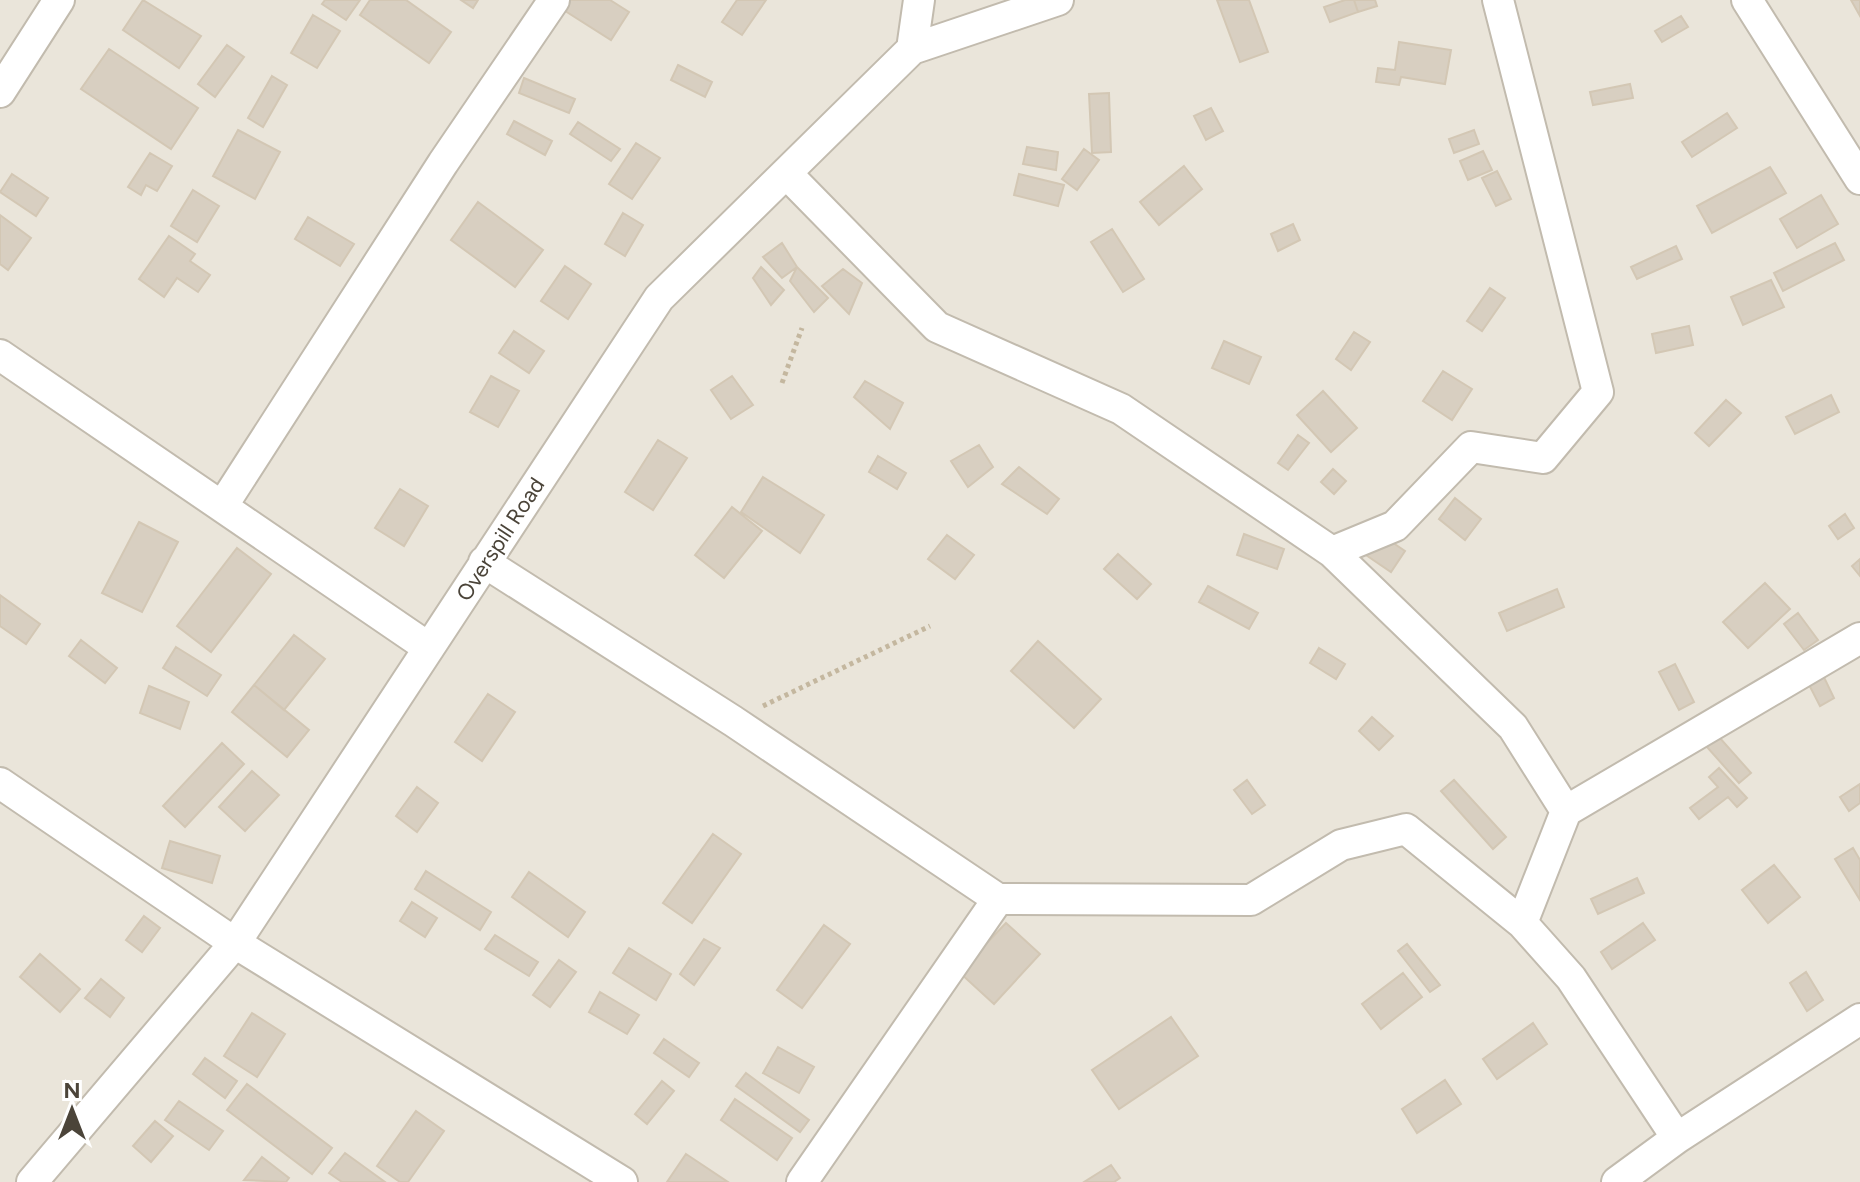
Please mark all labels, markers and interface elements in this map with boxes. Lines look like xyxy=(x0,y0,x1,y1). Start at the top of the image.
street label: Overspill Road xyxy=(450,472,550,606)
north arrow xyxy=(32,1070,112,1150)
text: N xyxy=(63,1077,81,1104)

